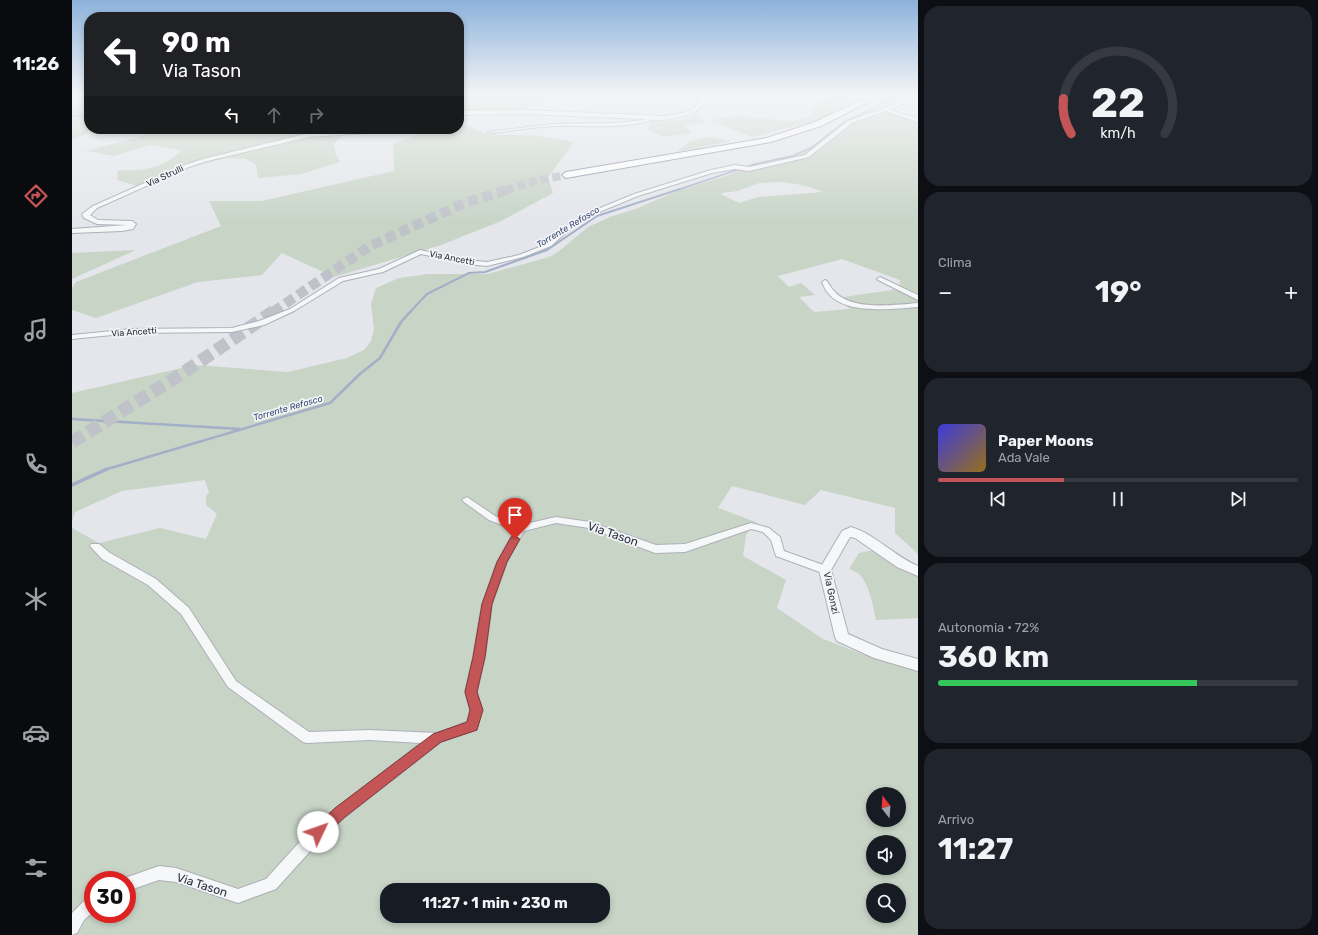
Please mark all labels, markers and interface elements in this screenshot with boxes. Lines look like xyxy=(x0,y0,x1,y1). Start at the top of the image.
text: 90 m xyxy=(162,26,231,59)
icon: left xyxy=(96,28,148,80)
text: 11:26 xyxy=(13,53,59,75)
text: Via Tason xyxy=(162,60,241,82)
text: 22 xyxy=(1091,78,1145,127)
icon: left xyxy=(221,104,243,126)
icon: ahead xyxy=(263,104,285,126)
icon: right xyxy=(305,104,327,126)
text: km/h xyxy=(1100,124,1136,141)
street label: Via Strulli xyxy=(145,163,185,189)
icon: directions xyxy=(22,182,50,210)
water label: Torrente Refosco xyxy=(535,204,601,250)
street label: Via Ancetti xyxy=(429,249,475,267)
text: Clima xyxy=(938,255,972,270)
text: 19° xyxy=(1095,274,1142,310)
text: − xyxy=(938,279,952,306)
text: + xyxy=(1284,279,1298,306)
icon: music xyxy=(22,316,50,344)
street label: Via Ancetti xyxy=(111,325,157,339)
water label: Torrente Refosco xyxy=(252,393,324,423)
text: Paper Moons xyxy=(998,432,1094,450)
icon: phone xyxy=(22,450,50,478)
text: Ada Vale xyxy=(998,450,1050,465)
icon: previous xyxy=(987,488,1009,510)
icon: pause xyxy=(1107,488,1129,510)
icon: next xyxy=(1227,488,1249,510)
pin xyxy=(498,498,532,539)
icon: arrive xyxy=(504,504,526,526)
street label: Via Tason xyxy=(586,519,640,549)
street label: Via Gonzi xyxy=(821,571,841,615)
icon: climate xyxy=(22,585,50,613)
text: Autonomia · 72% xyxy=(938,620,1039,635)
text: 360 km xyxy=(938,639,1049,675)
icon: car xyxy=(22,719,50,747)
north arrow xyxy=(866,787,906,827)
map controls xyxy=(866,787,906,923)
position arrow xyxy=(297,811,339,853)
text: Arrivo xyxy=(938,812,974,827)
text: 11:27 xyxy=(938,831,1013,867)
button: sound xyxy=(866,835,906,875)
icon: filters xyxy=(22,854,50,882)
street label: Via Tason xyxy=(175,870,229,900)
speed limit sign: 30 xyxy=(84,871,136,923)
button: search xyxy=(866,883,906,923)
text: 11:27 · 1 min · 230 m xyxy=(422,894,568,912)

